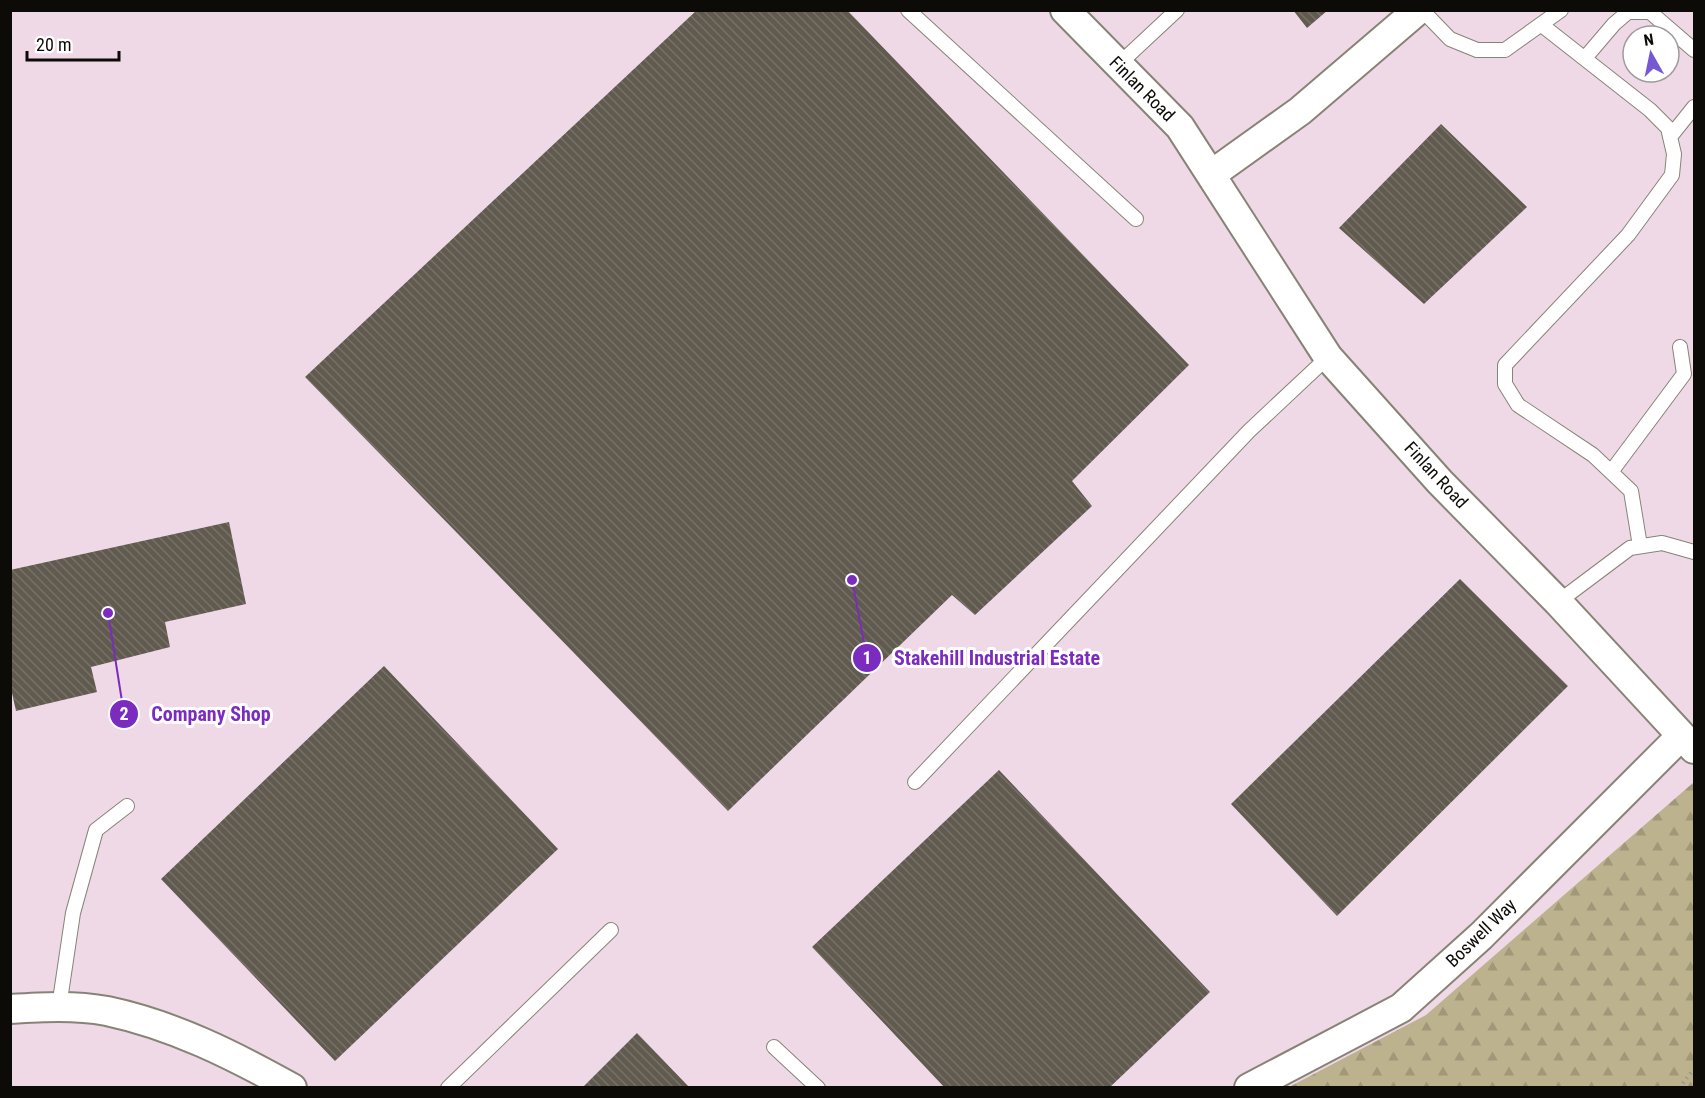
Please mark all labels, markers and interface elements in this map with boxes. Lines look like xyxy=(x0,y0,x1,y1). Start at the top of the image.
scale bar xyxy=(27,24,118,62)
north arrow xyxy=(1621,24,1681,84)
text: N xyxy=(1642,30,1655,50)
text: 20 m xyxy=(36,34,71,55)
street label: Finlan Road xyxy=(1105,52,1179,126)
street label: Finlan Road xyxy=(1400,437,1472,512)
callout: Stakehill Industrial Estate xyxy=(852,639,1112,677)
text: Stakehill Industrial Estate xyxy=(894,646,1100,670)
text: 1 xyxy=(862,647,872,668)
callout: Company Shop xyxy=(109,695,283,733)
text: Company Shop xyxy=(151,702,271,726)
text: 2 xyxy=(119,703,129,724)
street label: Boswell Way xyxy=(1441,894,1520,971)

